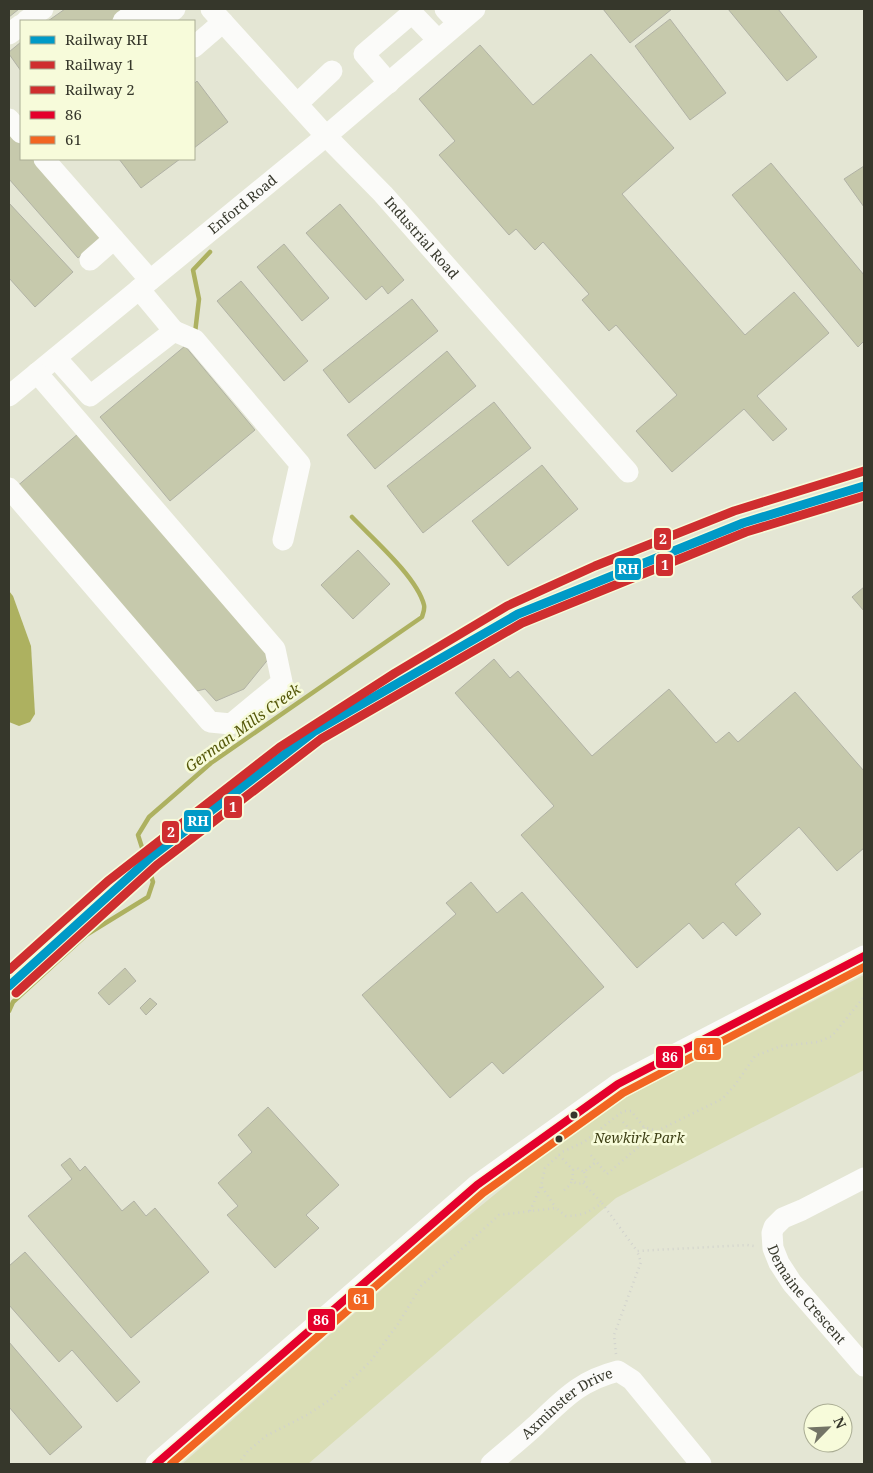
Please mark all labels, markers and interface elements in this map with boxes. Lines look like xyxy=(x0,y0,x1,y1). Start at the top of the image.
legend xyxy=(20,20,195,160)
text: Railway RH xyxy=(65,29,148,49)
text: Railway 1 xyxy=(65,54,135,74)
text: Railway 2 xyxy=(65,79,135,99)
text: 86 xyxy=(65,104,82,124)
text: 61 xyxy=(65,129,82,149)
street label: Enford Road xyxy=(204,170,281,238)
street label: Industrial Road xyxy=(381,192,464,283)
line badge: 2 xyxy=(653,527,672,551)
text: 2 xyxy=(659,529,667,548)
line badge: 1 xyxy=(655,553,674,577)
text: 1 xyxy=(661,555,669,574)
line badge: RH xyxy=(614,557,642,581)
text: RH xyxy=(617,559,639,578)
water label: German Mills Creek xyxy=(181,678,305,776)
line badge: 1 xyxy=(223,795,243,819)
text: 1 xyxy=(229,797,237,816)
line badge: RH xyxy=(183,809,212,833)
text: RH xyxy=(187,811,209,830)
line badge: 2 xyxy=(161,820,180,844)
text: 2 xyxy=(167,822,175,841)
line badge: 61 xyxy=(693,1037,722,1061)
text: 61 xyxy=(699,1039,715,1058)
line badge: 86 xyxy=(655,1045,684,1069)
text: 86 xyxy=(662,1047,678,1066)
unlabelled marker xyxy=(569,1110,579,1120)
park label: Newkirk Park xyxy=(593,1128,685,1147)
unlabelled marker xyxy=(554,1134,564,1144)
street label: Demaine Crescent xyxy=(764,1242,851,1348)
line badge: 61 xyxy=(347,1287,375,1311)
text: 61 xyxy=(353,1289,369,1308)
line badge: 86 xyxy=(307,1308,336,1332)
text: 86 xyxy=(313,1310,329,1329)
street label: Axminster Drive xyxy=(517,1363,615,1443)
north arrow xyxy=(803,1403,853,1453)
text: N xyxy=(829,1414,851,1431)

